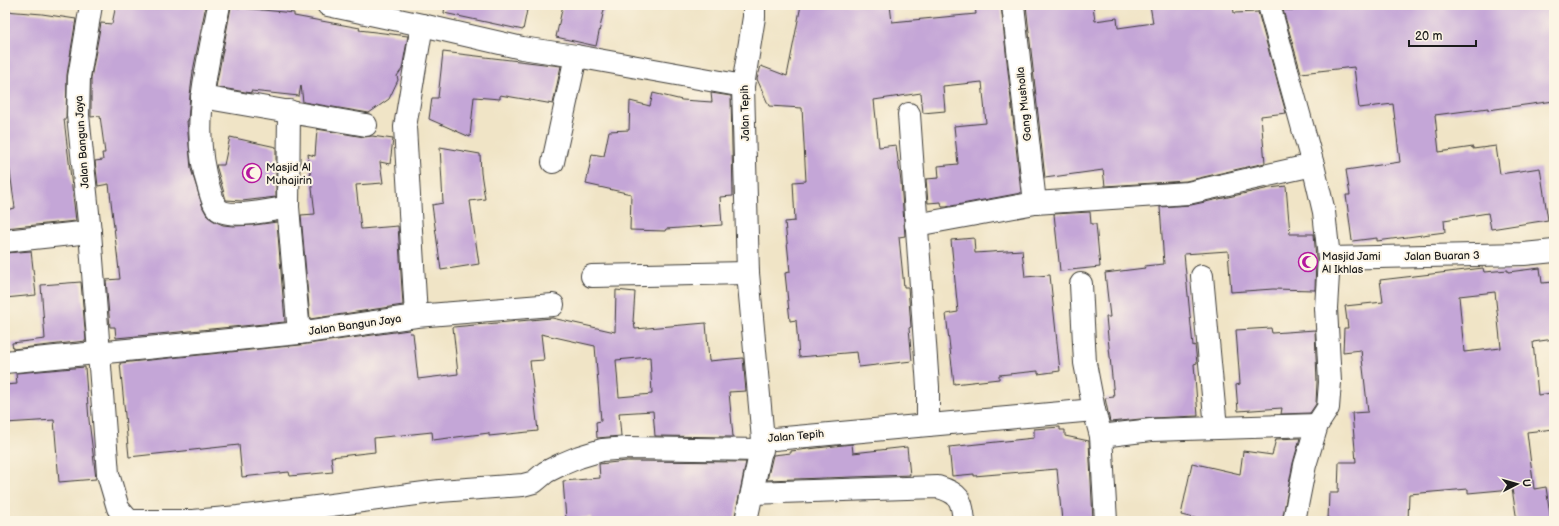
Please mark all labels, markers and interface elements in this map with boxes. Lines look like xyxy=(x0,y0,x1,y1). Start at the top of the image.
scale bar xyxy=(1409,22,1476,48)
text: 20 m xyxy=(1415,29,1442,44)
street label: Gang Musholla xyxy=(1014,66,1034,142)
street label: Jalan Tepih xyxy=(738,85,752,141)
street label: Jalan Bangun Jaya xyxy=(72,95,92,189)
place label: Masjid Al Muhajirin xyxy=(266,161,312,187)
mosque icon: Masjid Al Muhajirin xyxy=(241,162,263,184)
street label: Jalan Buaran 3 xyxy=(1404,249,1480,263)
place label: Masjid Jami Al Ikhlas xyxy=(1322,250,1380,276)
mosque icon: Masjid Jami Al Ikhlas xyxy=(1297,251,1319,273)
street label: Jalan Bangun Jaya xyxy=(308,312,402,338)
street label: Jalan Tepih xyxy=(767,427,825,445)
north arrow xyxy=(1497,464,1537,504)
text: U xyxy=(1520,478,1533,488)

